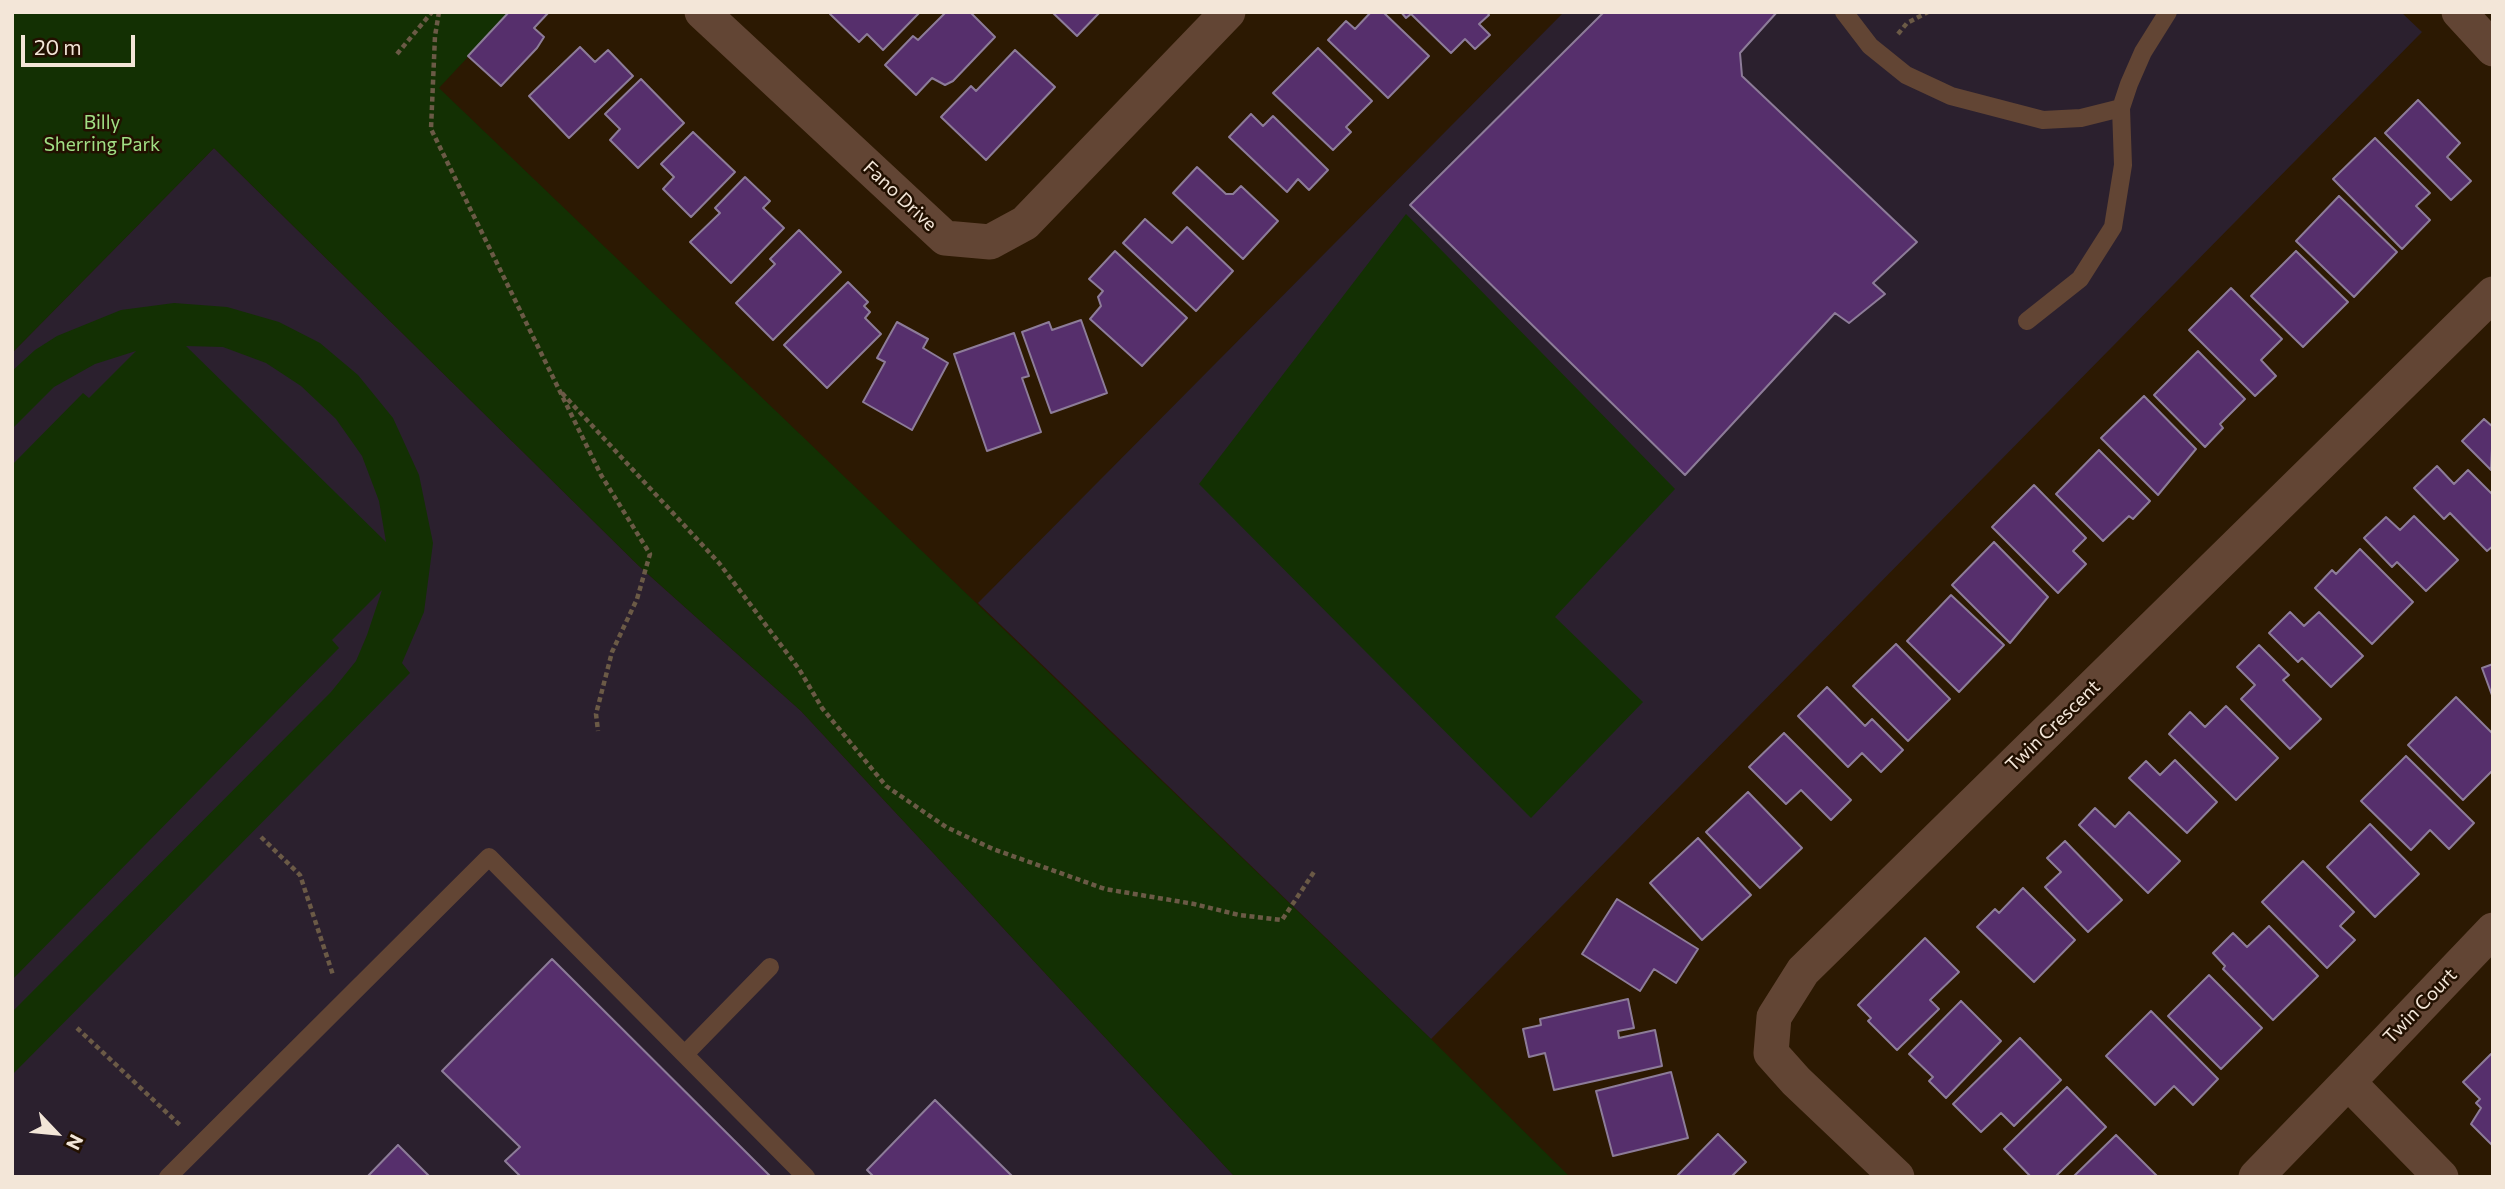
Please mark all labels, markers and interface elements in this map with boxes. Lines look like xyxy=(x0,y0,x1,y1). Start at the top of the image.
scale bar xyxy=(24,21,138,65)
text: 20 m xyxy=(34,34,82,59)
park label: Billy Sherring Park xyxy=(44,112,160,156)
street label: Fano Drive xyxy=(858,156,942,236)
street label: Twin Crescent xyxy=(2001,675,2105,777)
street label: Twin Court xyxy=(2378,964,2462,1048)
north arrow xyxy=(21,1098,91,1168)
text: N xyxy=(62,1131,89,1154)

